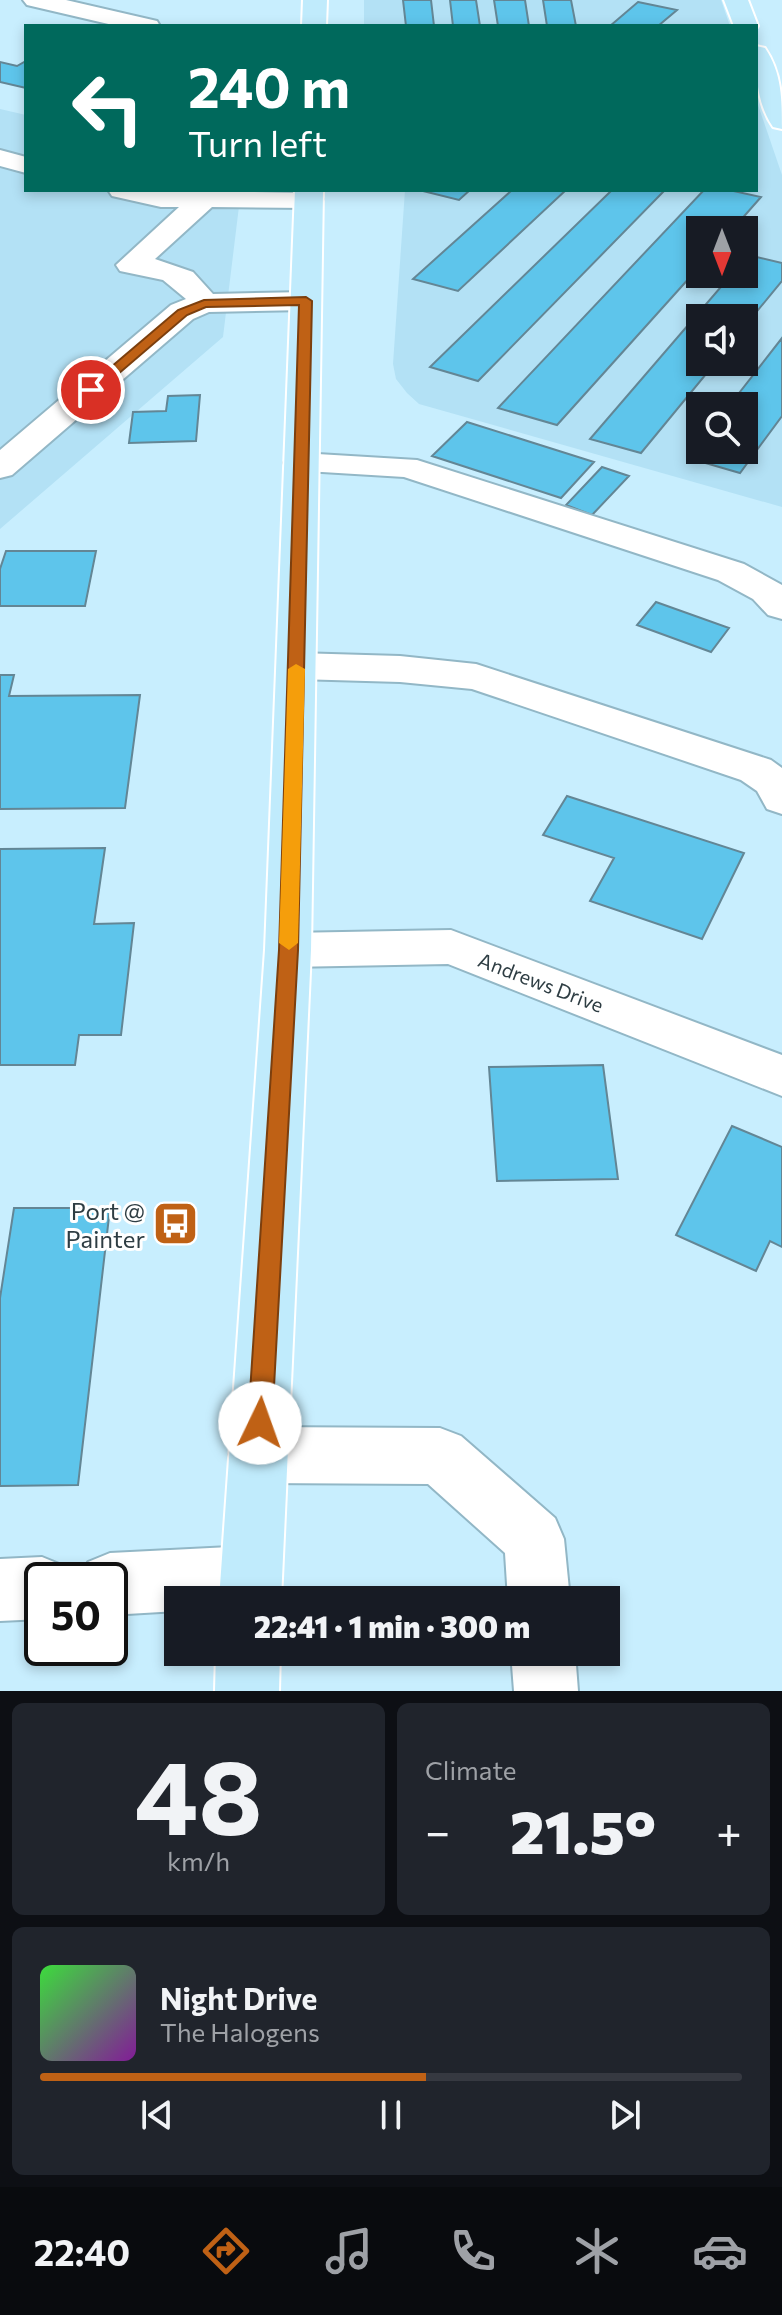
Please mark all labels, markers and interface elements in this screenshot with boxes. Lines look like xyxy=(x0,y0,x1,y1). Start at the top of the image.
text: 240 m xyxy=(188,51,350,120)
icon: left xyxy=(56,56,160,160)
text: Turn left xyxy=(188,120,327,164)
north arrow xyxy=(686,216,758,288)
map controls xyxy=(686,216,758,464)
button: sound xyxy=(686,304,758,376)
pin xyxy=(57,356,125,424)
icon: arrive xyxy=(69,368,113,412)
button: search xyxy=(686,392,758,464)
street label: Andrews Drive xyxy=(475,947,607,1017)
place label: Port @ Painter xyxy=(66,1196,145,1253)
bus stop icon: Port @ Painter xyxy=(152,1200,200,1248)
position arrow xyxy=(218,1381,302,1465)
speed limit sign: 50 xyxy=(24,1562,128,1666)
text: 22:41 · 1 min · 300 m xyxy=(254,1607,530,1644)
text: 48 xyxy=(134,1729,263,1856)
text: Climate xyxy=(425,1754,517,1785)
text: 21.5° xyxy=(510,1793,656,1866)
text: − xyxy=(425,1803,450,1857)
text: + xyxy=(716,1803,742,1857)
text: km/h xyxy=(167,1845,230,1876)
text: Night Drive xyxy=(160,1979,317,2016)
text: The Halogens xyxy=(160,2016,320,2047)
icon: previous xyxy=(135,2093,179,2137)
icon: pause xyxy=(369,2093,413,2137)
icon: next xyxy=(603,2093,647,2137)
icon: directions xyxy=(198,2223,254,2279)
icon: music xyxy=(321,2223,377,2279)
icon: phone xyxy=(445,2223,501,2279)
icon: climate xyxy=(569,2223,625,2279)
icon: car xyxy=(692,2223,748,2279)
text: 22:40 xyxy=(34,2229,130,2273)

